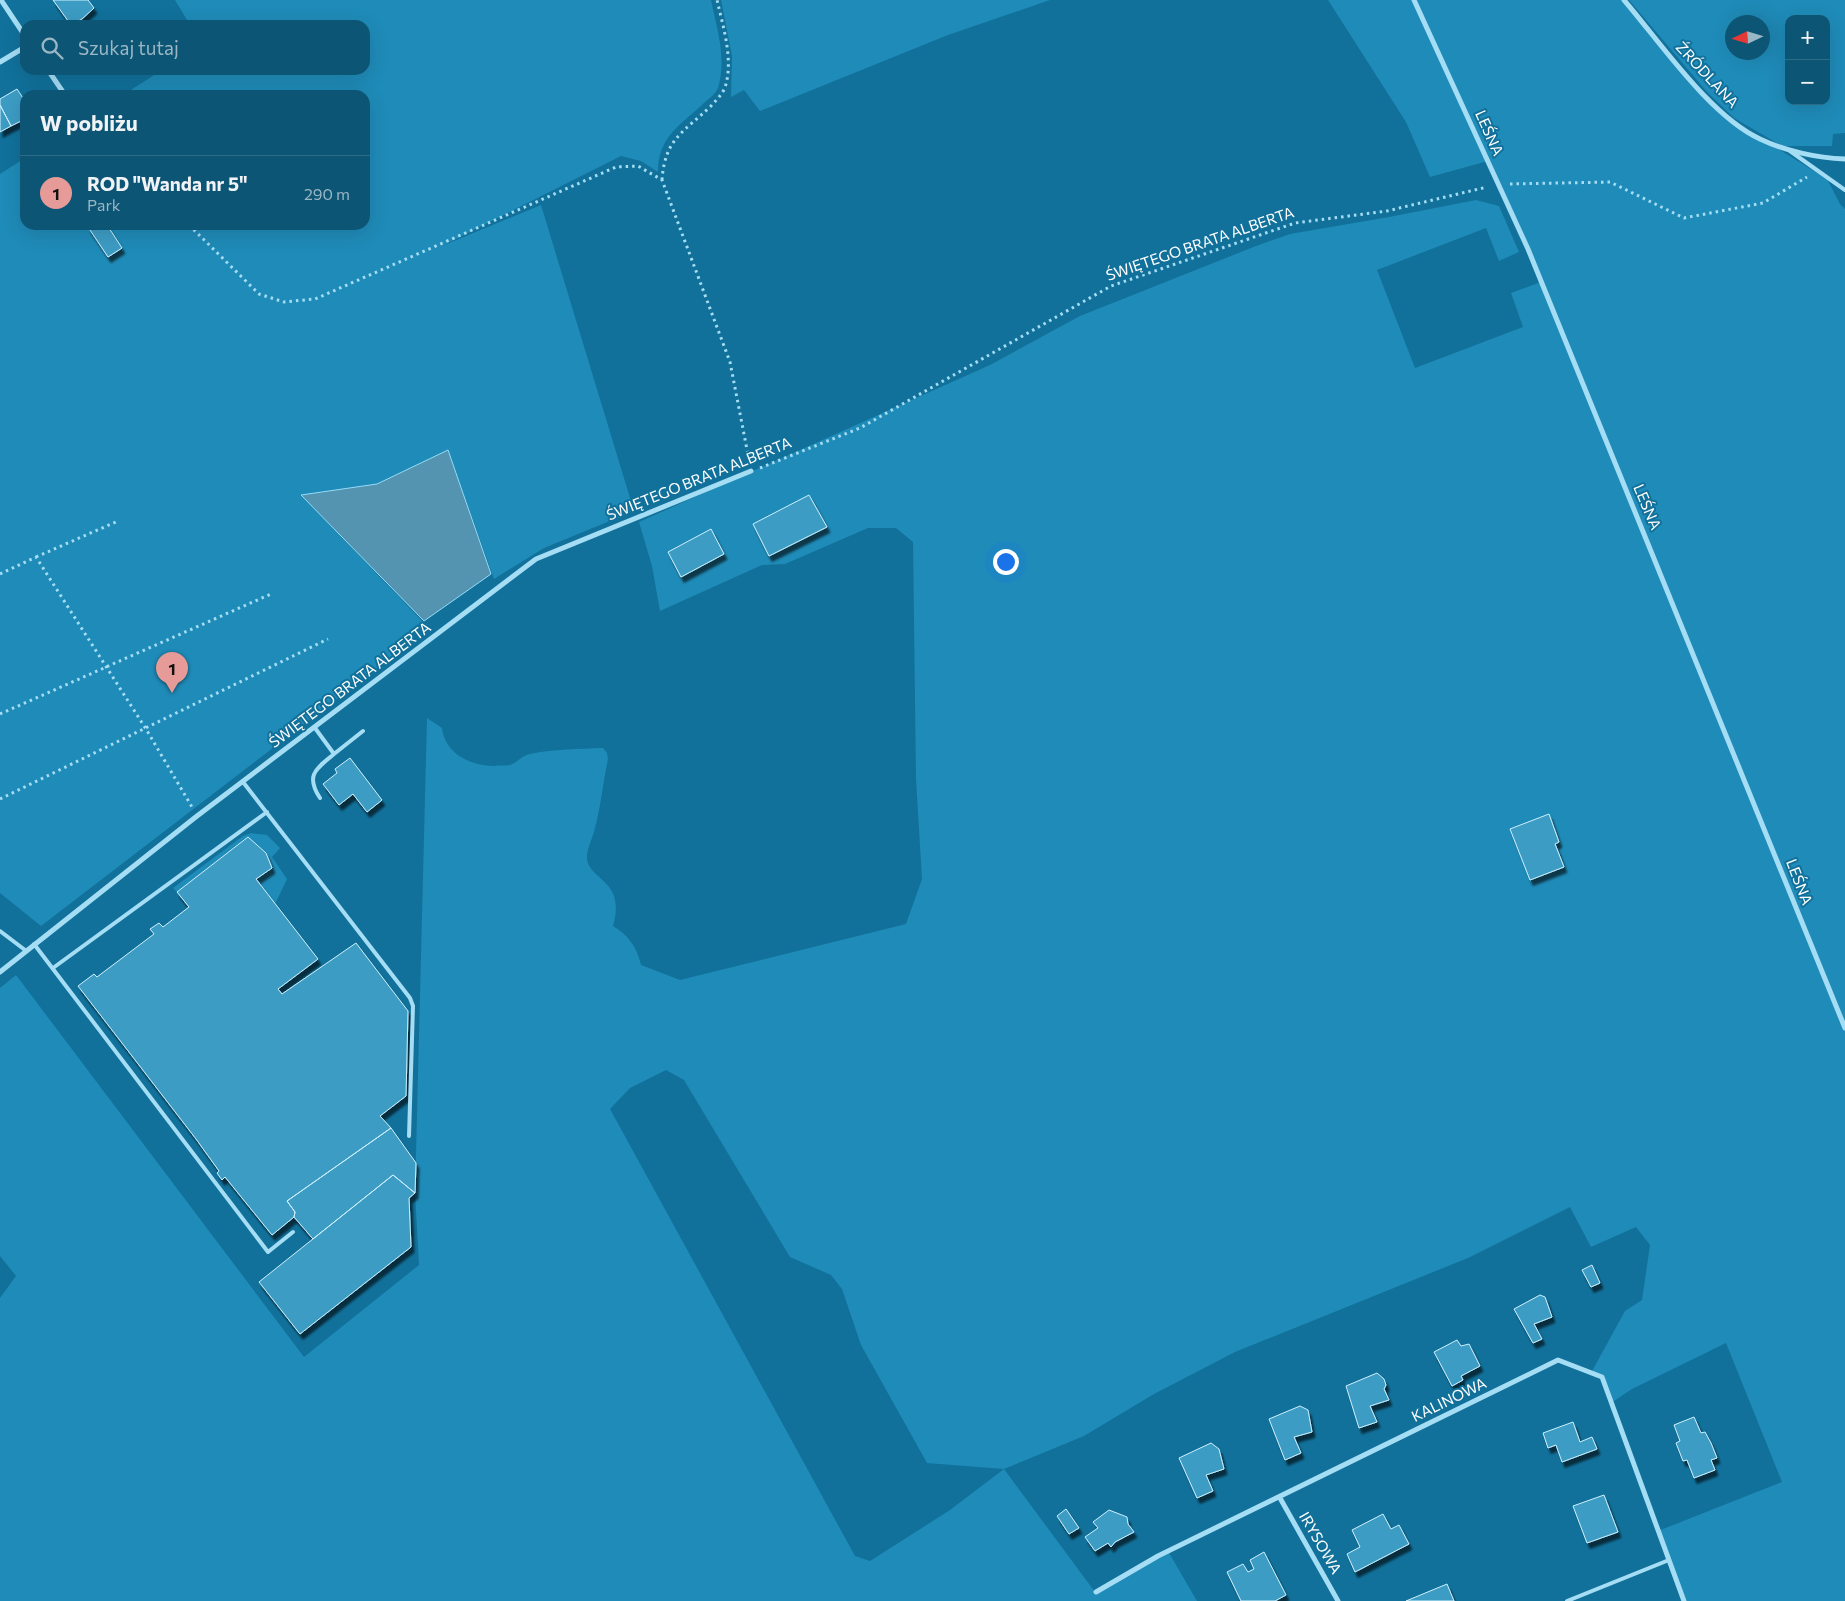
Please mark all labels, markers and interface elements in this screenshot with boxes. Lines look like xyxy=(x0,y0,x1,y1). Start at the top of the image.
north arrow xyxy=(1725,15,1770,60)
map controls xyxy=(1785,15,1830,105)
button: + xyxy=(1785,15,1830,60)
search box xyxy=(20,20,370,75)
icon: search xyxy=(38,34,66,62)
text: Szukaj tutaj xyxy=(78,36,179,59)
street label: ŹRÓDLANA xyxy=(1673,37,1744,111)
button: − xyxy=(1785,60,1830,105)
street label: LEŚNA xyxy=(1472,107,1509,158)
text: W pobliżu xyxy=(40,110,138,135)
text: ROD "Wanda nr 5" xyxy=(87,172,247,195)
text: 1 xyxy=(52,184,60,203)
text: 290 m xyxy=(304,184,350,203)
text: Park xyxy=(87,195,120,214)
street label: ŚWIĘTEGO BRATA ALBERTA xyxy=(1103,201,1296,284)
street label: ŚWIĘTEGO BRATA ALBERTA xyxy=(603,432,794,523)
street label: LEŚNA xyxy=(1630,481,1666,532)
your location xyxy=(993,549,1019,575)
street label: ŚWIĘTEGO BRATA ALBERTA xyxy=(264,617,434,751)
pin: 1 xyxy=(156,652,188,693)
street label: LEŚNA xyxy=(1783,856,1818,907)
street label: KALINOWA xyxy=(1408,1373,1489,1425)
street label: IRYSOWA xyxy=(1296,1508,1346,1577)

